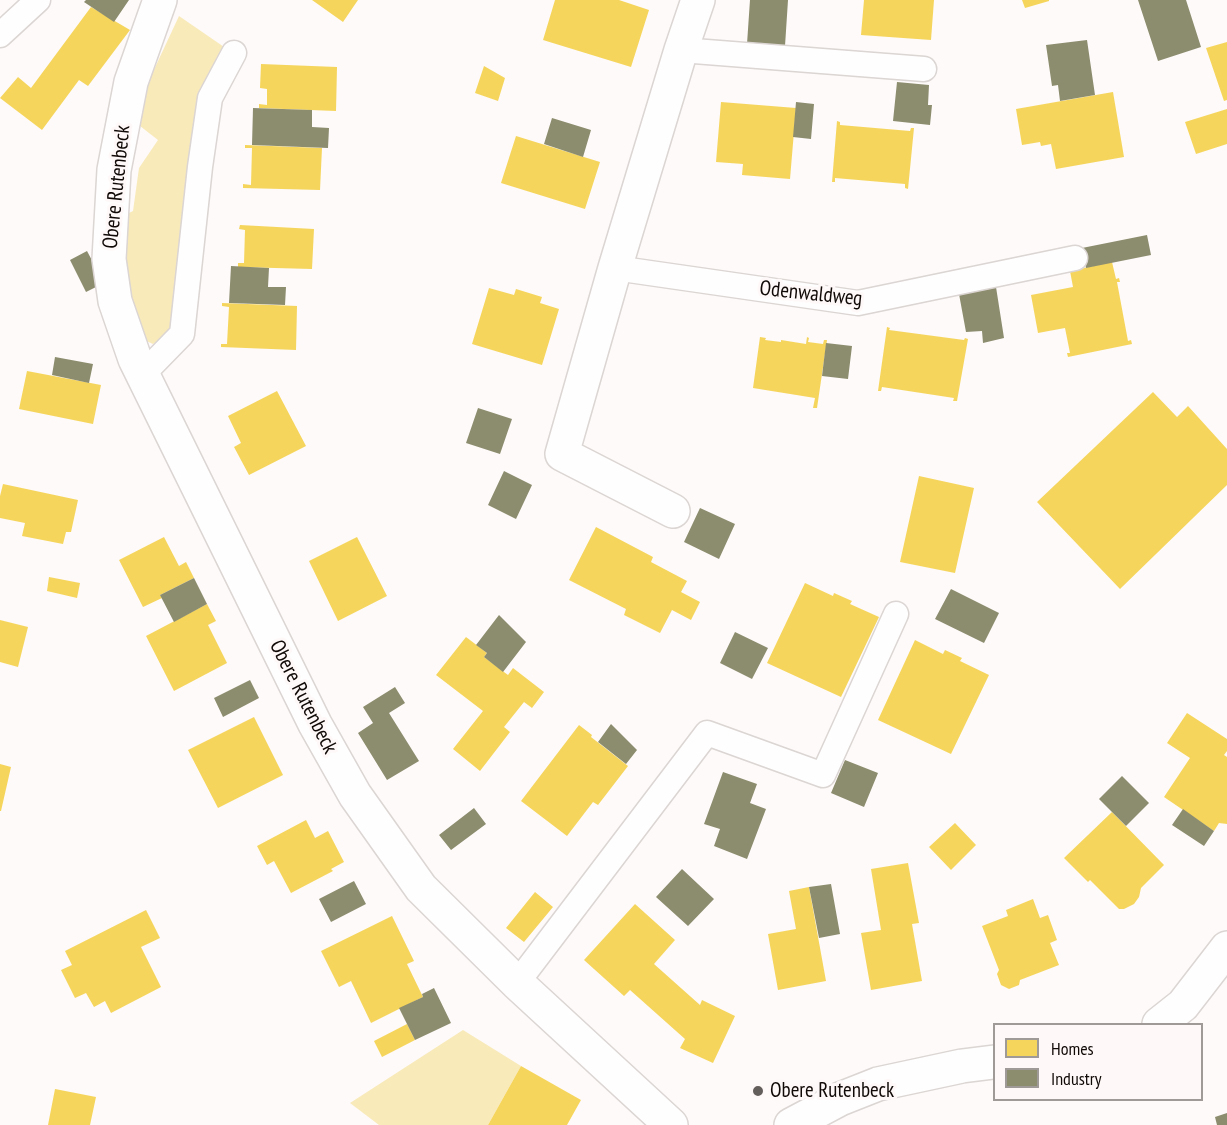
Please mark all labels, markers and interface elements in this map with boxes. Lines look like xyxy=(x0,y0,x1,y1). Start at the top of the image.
street label: Obere Rutenbeck xyxy=(98,124,136,250)
street label: Odenwaldweg xyxy=(758,276,864,312)
street label: Obere Rutenbeck xyxy=(264,636,342,758)
legend xyxy=(993,1023,1203,1101)
text: Homes xyxy=(1051,1037,1094,1060)
text: Industry xyxy=(1051,1067,1101,1090)
place label: Obere Rutenbeck xyxy=(770,1078,894,1104)
marker: Obere Rutenbeck xyxy=(751,1084,765,1098)

